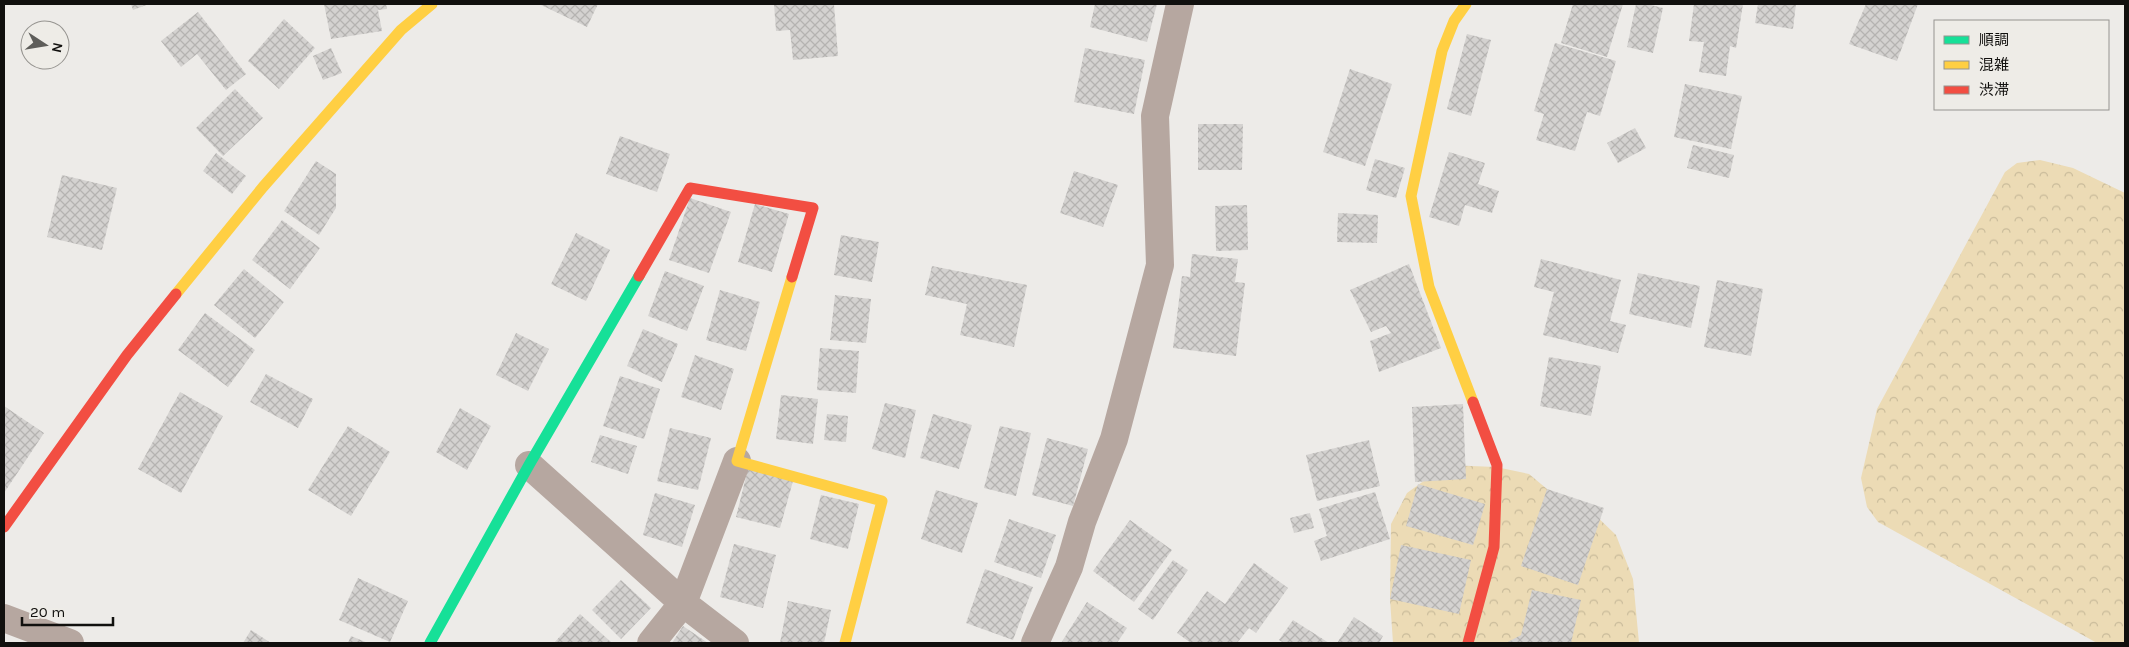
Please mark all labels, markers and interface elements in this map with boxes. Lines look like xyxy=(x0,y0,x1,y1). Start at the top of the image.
north arrow xyxy=(20,20,70,70)
legend xyxy=(1934,20,2109,110)
text: 順調 xyxy=(1979,31,2009,49)
text: N xyxy=(48,41,67,54)
text: 混雑 xyxy=(1979,56,2009,74)
text: 渋滞 xyxy=(1979,81,2009,99)
scale bar xyxy=(22,594,114,626)
text: 20 m xyxy=(30,603,65,621)

